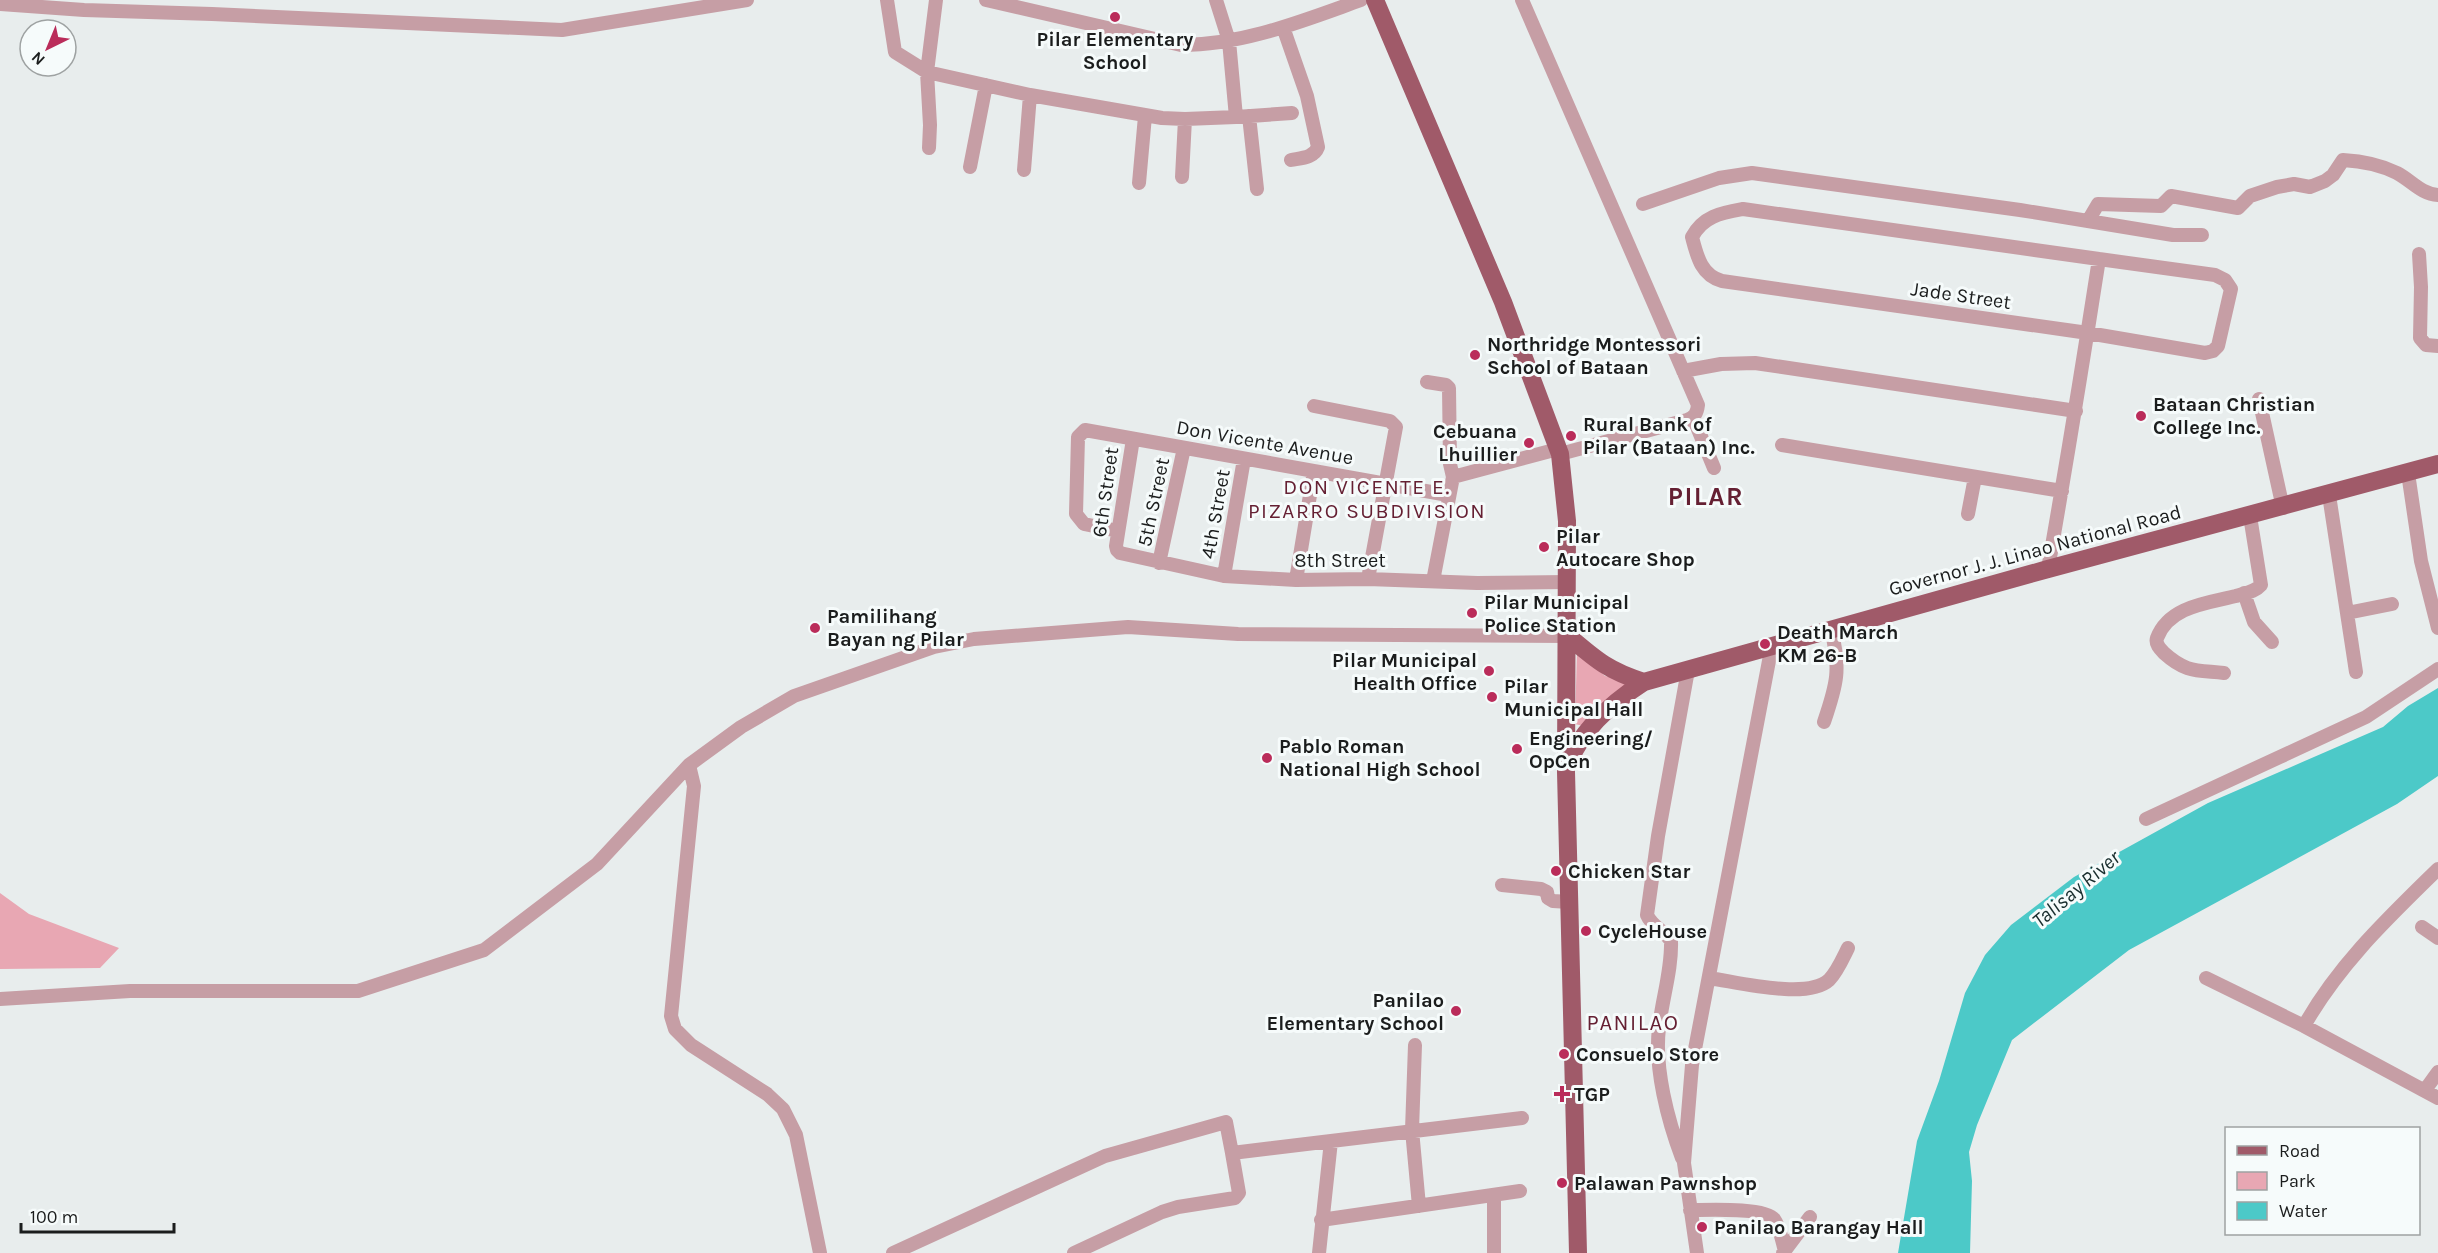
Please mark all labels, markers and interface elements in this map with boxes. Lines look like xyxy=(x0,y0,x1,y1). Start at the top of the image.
marker: Pilar Elementary School xyxy=(1108,10,1122,24)
north arrow xyxy=(18,18,78,78)
place label: Pilar Elementary School xyxy=(1037,28,1193,74)
text: N xyxy=(27,48,49,69)
street label: Jade Street xyxy=(1909,277,2013,314)
place label: Northridge Montessori School of Bataan xyxy=(1487,333,1701,379)
marker: Northridge Montessori School of Bataan xyxy=(1468,348,1482,362)
place label: Bataan Christian College Inc. xyxy=(2153,393,2315,439)
marker: Bataan Christian College Inc. xyxy=(2134,409,2148,423)
place label: Rural Bank of Pilar (Bataan) Inc. xyxy=(1583,413,1755,459)
street label: Don Vicente Avenue xyxy=(1175,416,1355,469)
place label: Cebuana Lhuillier xyxy=(1433,420,1517,466)
marker: Rural Bank of Pilar (Bataan) Inc. xyxy=(1564,429,1578,443)
marker: Cebuana Lhuillier xyxy=(1522,436,1536,450)
street label: 6th Street xyxy=(1088,445,1123,539)
street label: 5th Street xyxy=(1133,455,1174,549)
street label: 4th Street xyxy=(1196,467,1235,561)
district label: DON VICENTE E. PIZARRO SUBDIVISION xyxy=(1248,475,1486,523)
district label: PILAR xyxy=(1668,481,1744,512)
street label: Governor J. J. Linao National Road xyxy=(1886,500,2184,601)
place label: Pilar Autocare Shop xyxy=(1556,525,1695,571)
marker: Pilar Autocare Shop xyxy=(1537,540,1551,554)
street label: 8th Street xyxy=(1294,549,1386,572)
place label: Pilar Municipal Police Station xyxy=(1484,591,1629,637)
place label: Pamilihang Bayan ng Pilar xyxy=(827,605,964,651)
marker: Pilar Municipal Police Station xyxy=(1465,606,1479,620)
marker: Pamilihang Bayan ng Pilar xyxy=(808,621,822,635)
place label: Death March KM 26-B xyxy=(1777,621,1899,667)
marker: Death March KM 26-B xyxy=(1758,637,1772,651)
place label: Pilar Municipal Health Office xyxy=(1332,649,1477,695)
marker: Pilar Municipal Health Office xyxy=(1482,664,1496,678)
place label: Pilar Municipal Hall xyxy=(1504,675,1643,721)
marker: Pilar Municipal Hall xyxy=(1485,690,1499,704)
place label: Engineering/ OpCen xyxy=(1529,727,1653,773)
place label: Pablo Roman National High School xyxy=(1279,735,1480,781)
marker: Engineering/ OpCen xyxy=(1510,742,1524,756)
marker: Pablo Roman National High School xyxy=(1260,751,1274,765)
water label: Talisay River xyxy=(2027,845,2125,933)
place label: Chicken Star xyxy=(1568,860,1691,883)
marker: Chicken Star xyxy=(1549,864,1563,878)
place label: CycleHouse xyxy=(1598,920,1707,943)
marker: CycleHouse xyxy=(1579,924,1593,938)
place label: Panilao Elementary School xyxy=(1266,989,1444,1035)
marker: Panilao Elementary School xyxy=(1449,1004,1463,1018)
district label: PANILAO xyxy=(1587,1010,1679,1036)
place label: Consuelo Store xyxy=(1576,1043,1719,1066)
marker: Consuelo Store xyxy=(1557,1047,1571,1061)
place label: TGP xyxy=(1574,1083,1610,1106)
marker: TGP xyxy=(1555,1087,1569,1101)
legend xyxy=(2225,1127,2420,1235)
text: Road xyxy=(2279,1140,2320,1162)
text: Park xyxy=(2279,1170,2316,1192)
place label: Palawan Pawnshop xyxy=(1574,1172,1757,1195)
marker: Palawan Pawnshop xyxy=(1555,1176,1569,1190)
scale bar xyxy=(21,1196,174,1234)
text: Water xyxy=(2279,1200,2327,1222)
text: 100 m xyxy=(30,1206,78,1228)
place label: Panilao Barangay Hall xyxy=(1714,1216,1924,1239)
marker: Panilao Barangay Hall xyxy=(1695,1220,1709,1234)

